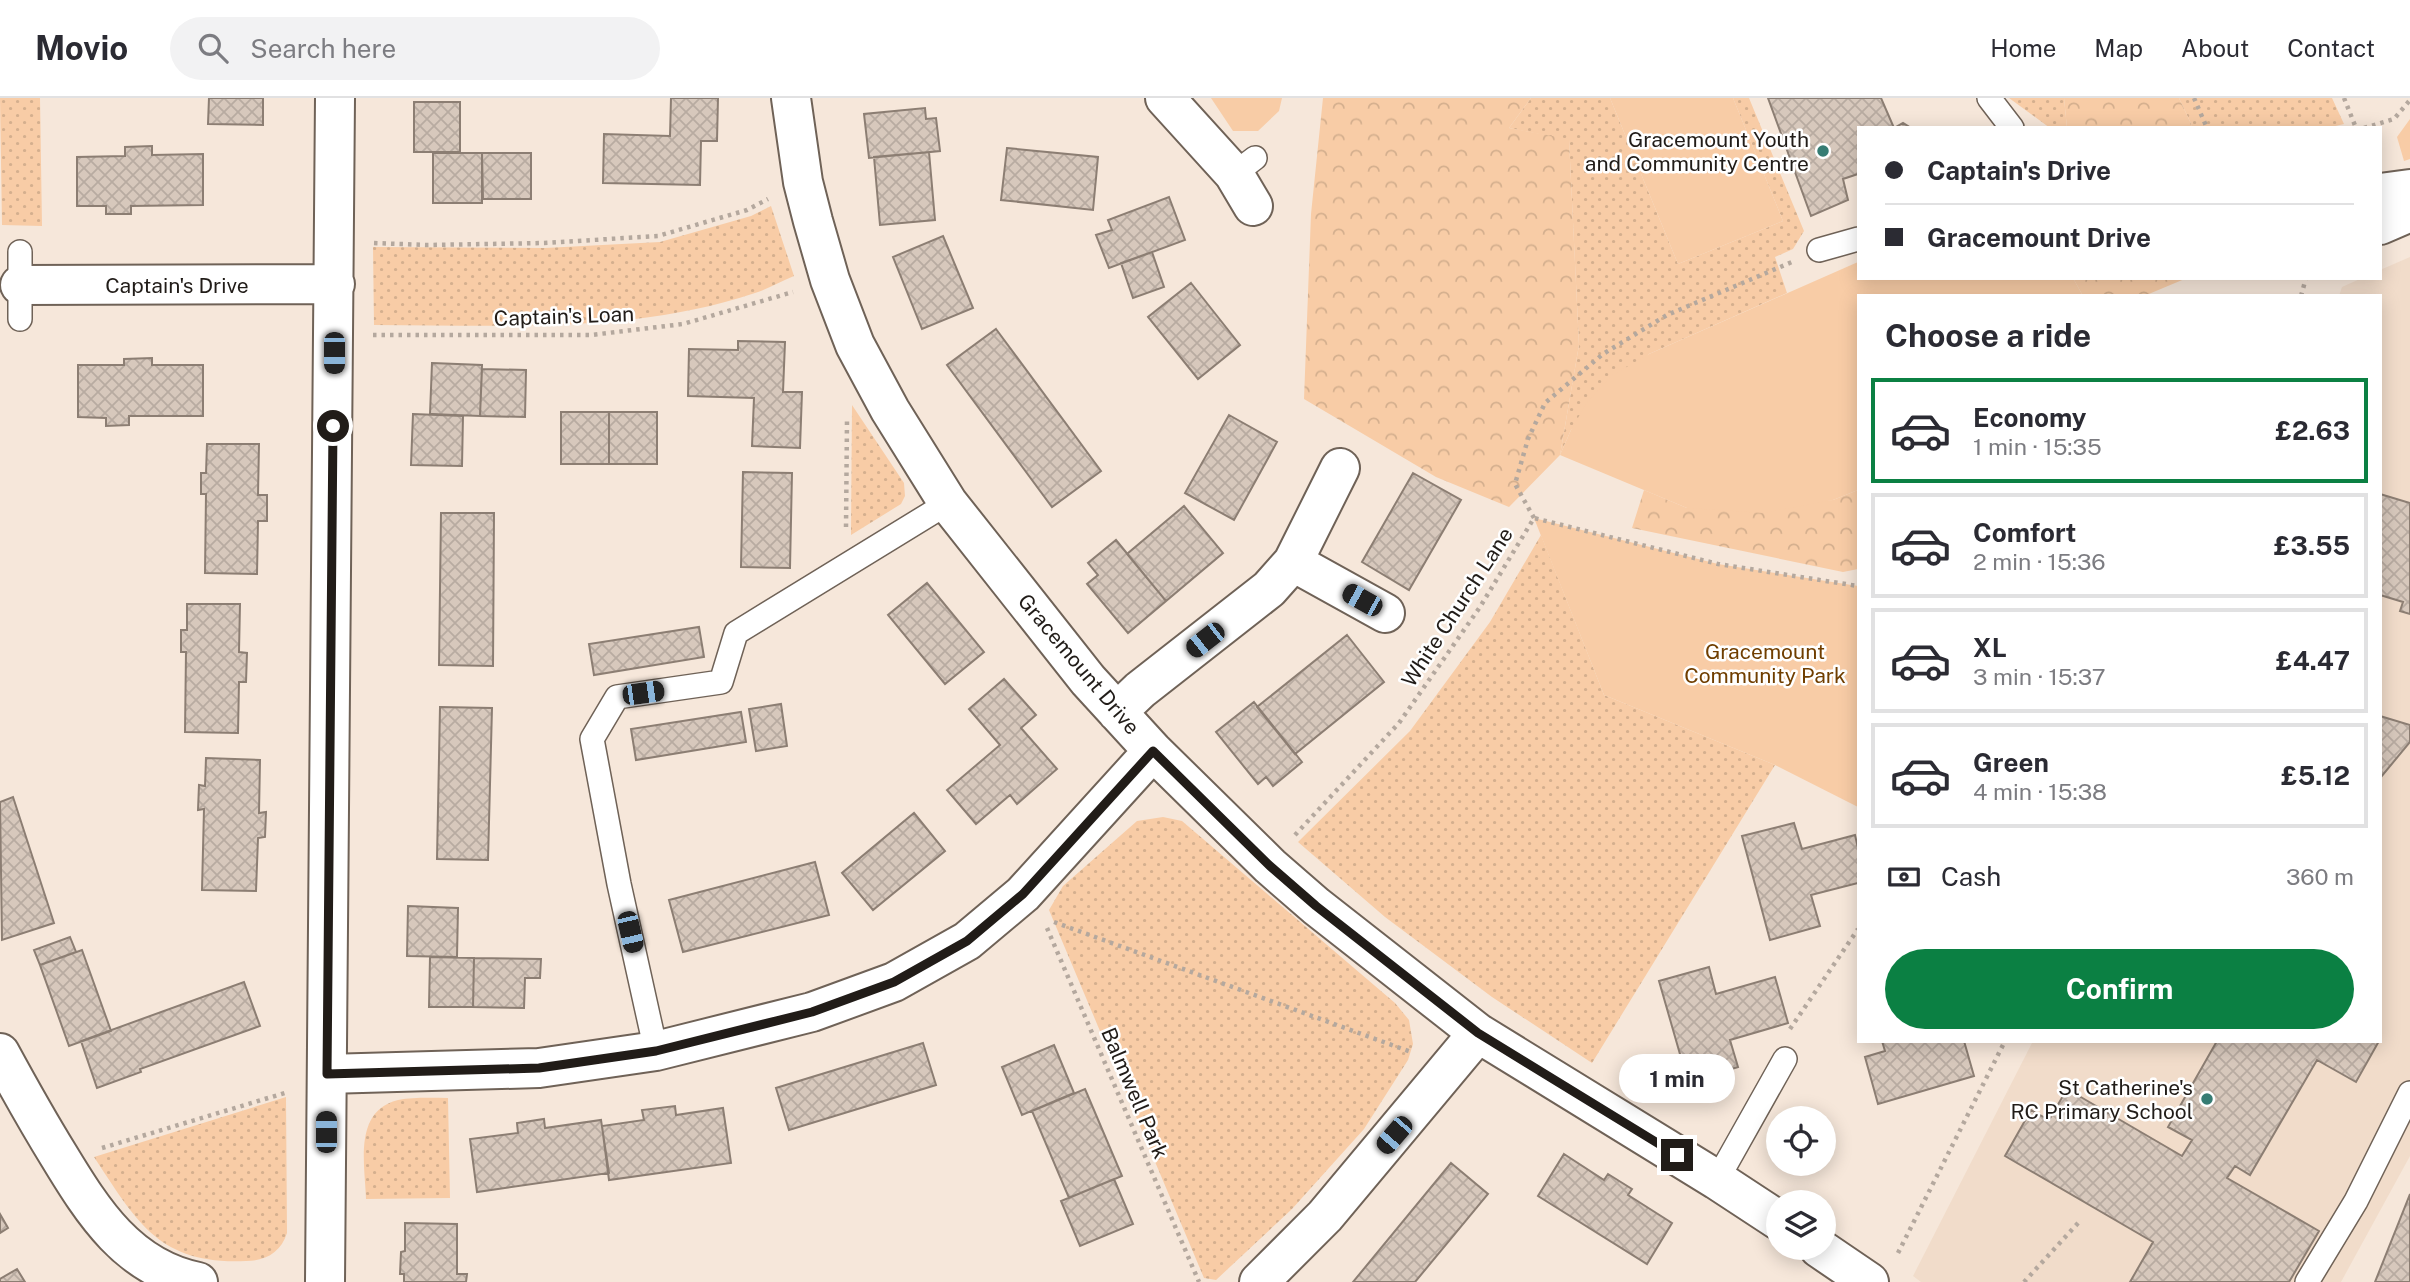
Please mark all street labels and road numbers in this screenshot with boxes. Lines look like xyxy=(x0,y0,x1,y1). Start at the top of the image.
street label: Captain's Drive xyxy=(105,273,249,298)
street label: Captain's Loan xyxy=(493,301,635,331)
street label: White Church Lane xyxy=(1396,523,1518,691)
street label: Gracemount Drive xyxy=(1013,589,1145,739)
street label: Balmwell Park xyxy=(1096,1024,1174,1163)

